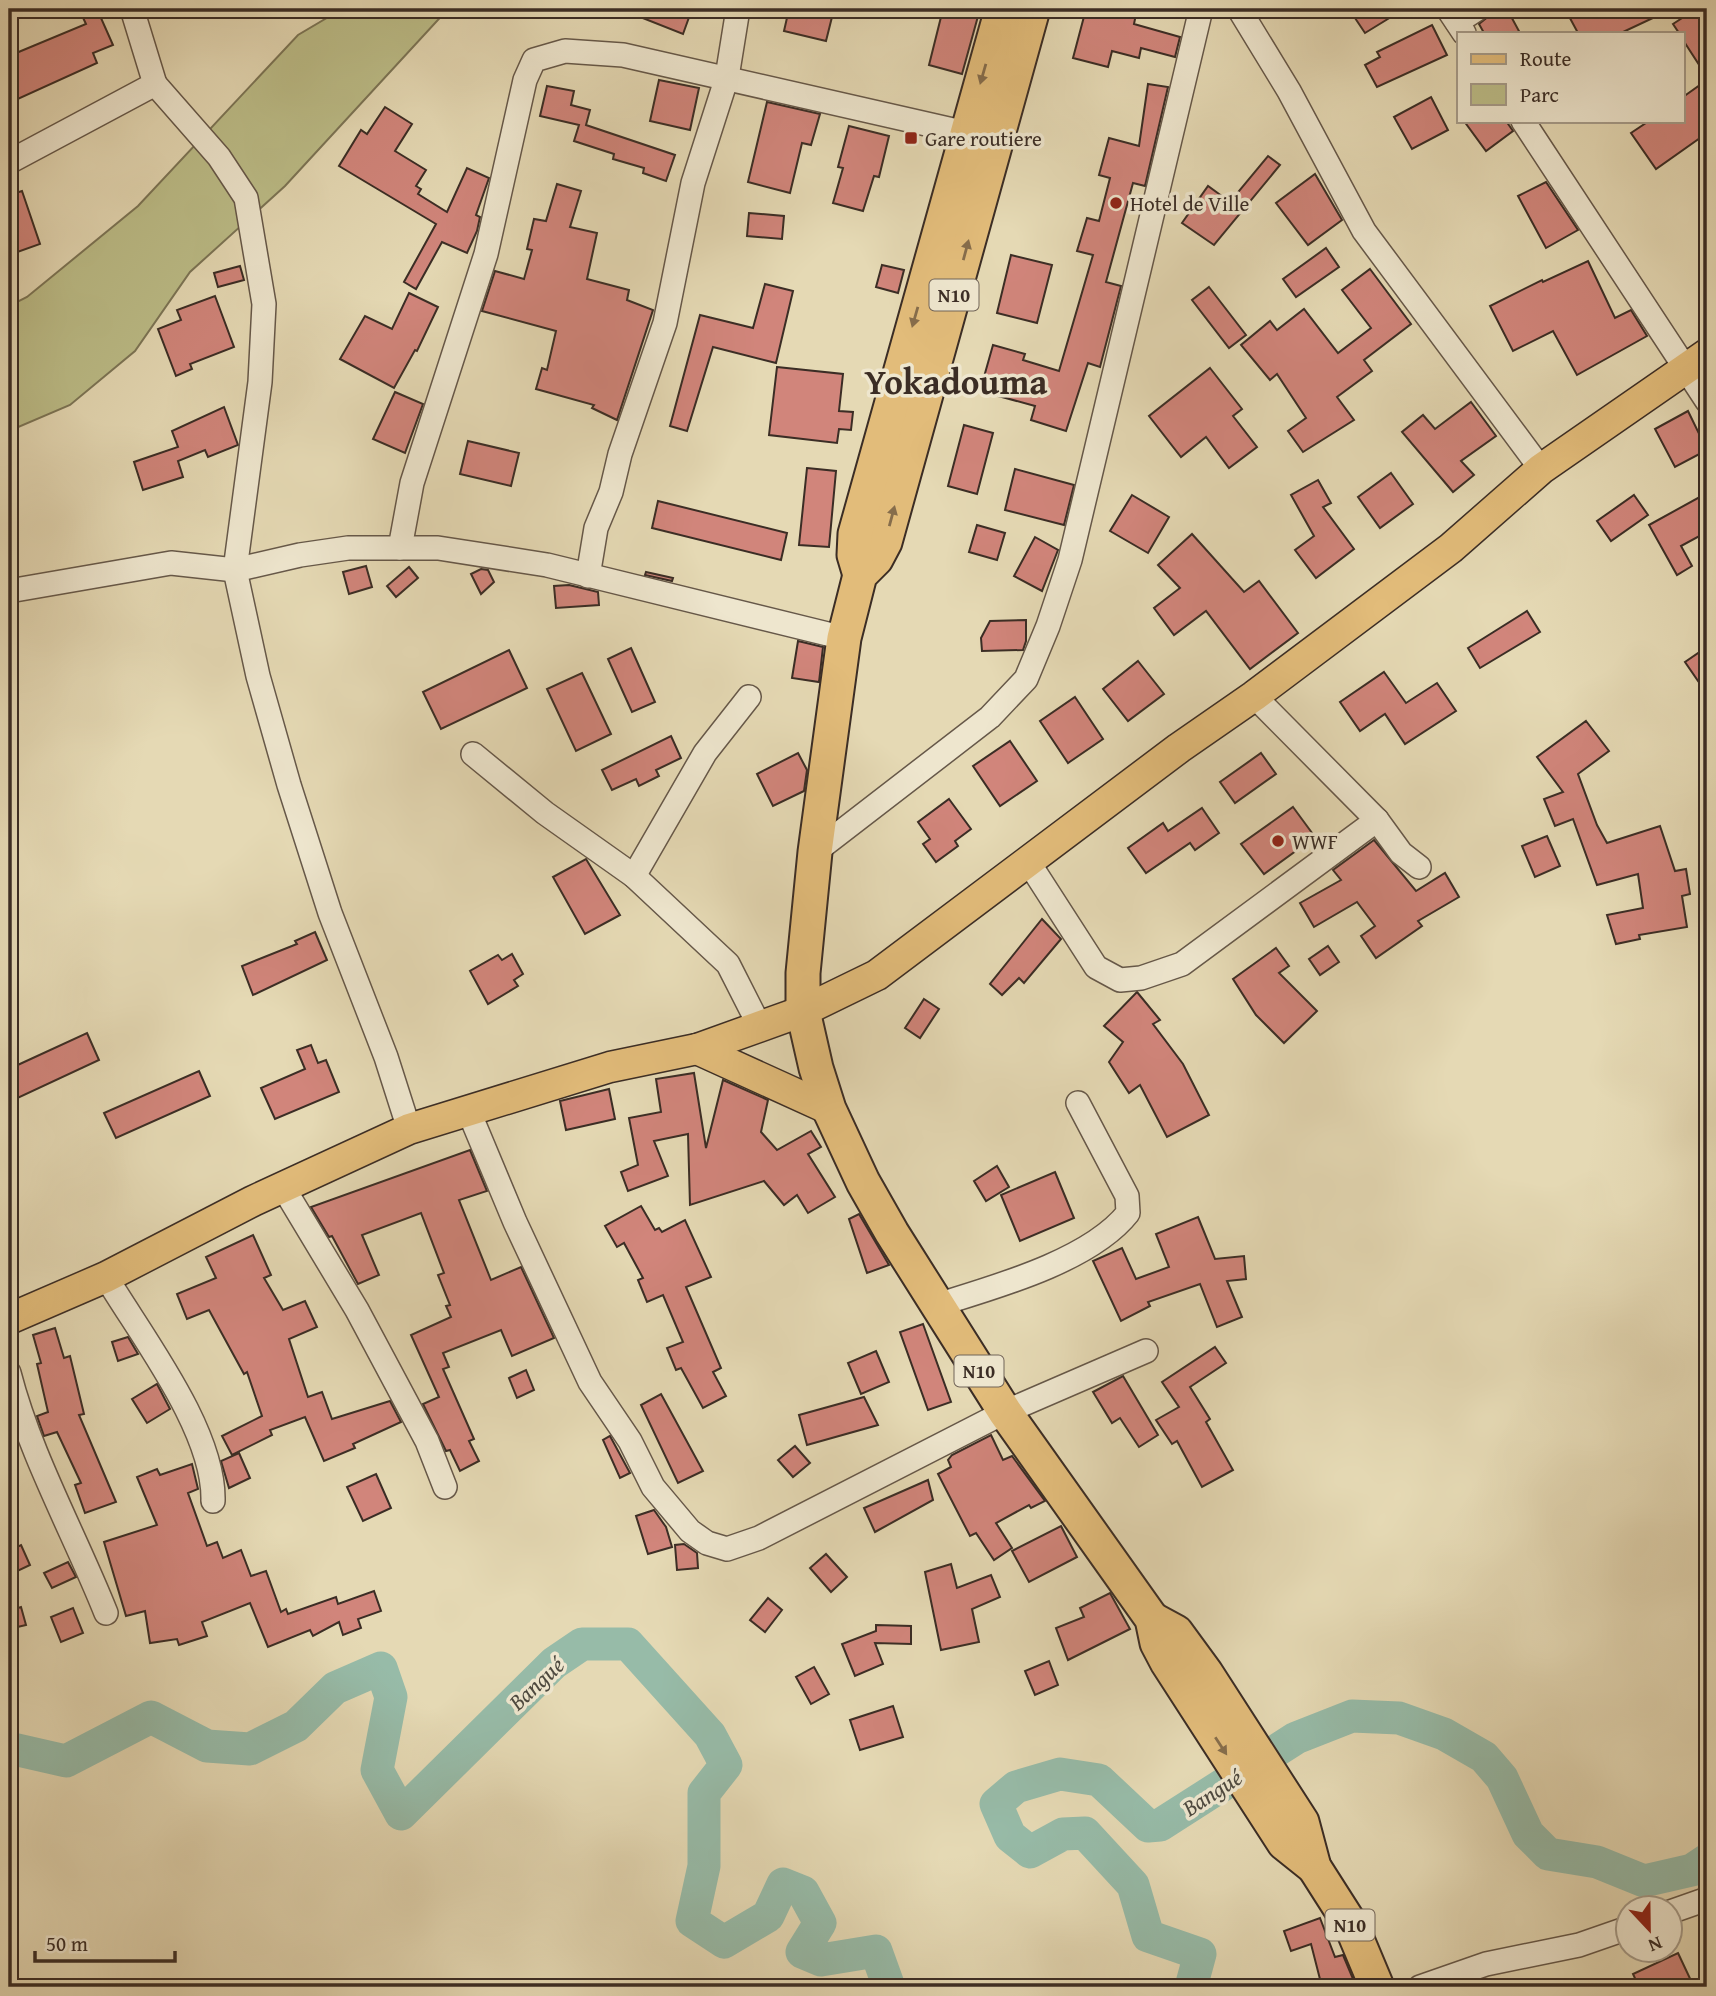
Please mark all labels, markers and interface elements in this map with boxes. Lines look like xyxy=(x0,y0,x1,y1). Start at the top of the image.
legend xyxy=(1457,32,1684,122)
text: Route xyxy=(1520,43,1572,74)
one-way arrow xyxy=(978,64,988,85)
text: Parc xyxy=(1520,79,1559,110)
place label: Gare routiere xyxy=(925,123,1042,154)
marker: Gare routiere xyxy=(903,130,919,146)
place label: Hotel de Ville xyxy=(1130,188,1250,219)
marker: Hotel de Ville xyxy=(1108,195,1124,211)
one-way arrow xyxy=(962,239,972,260)
road number: N10 xyxy=(930,280,978,310)
one-way arrow xyxy=(909,306,920,328)
district label: Yokadouma xyxy=(865,356,1047,407)
one-way arrow xyxy=(888,506,898,527)
place label: WWF xyxy=(1292,826,1338,857)
marker: WWF xyxy=(1270,833,1286,849)
road number: N10 xyxy=(954,1356,1004,1386)
water label: Bangué xyxy=(500,1648,572,1718)
one-way arrow xyxy=(1215,1736,1228,1756)
water label: Bangué xyxy=(1175,1760,1249,1824)
north arrow xyxy=(1614,1895,1684,1965)
road number: N10 xyxy=(1326,1910,1374,1940)
scale bar xyxy=(35,1919,175,1963)
text: 50 m xyxy=(46,1928,88,1959)
text: N xyxy=(1644,1929,1667,1960)

